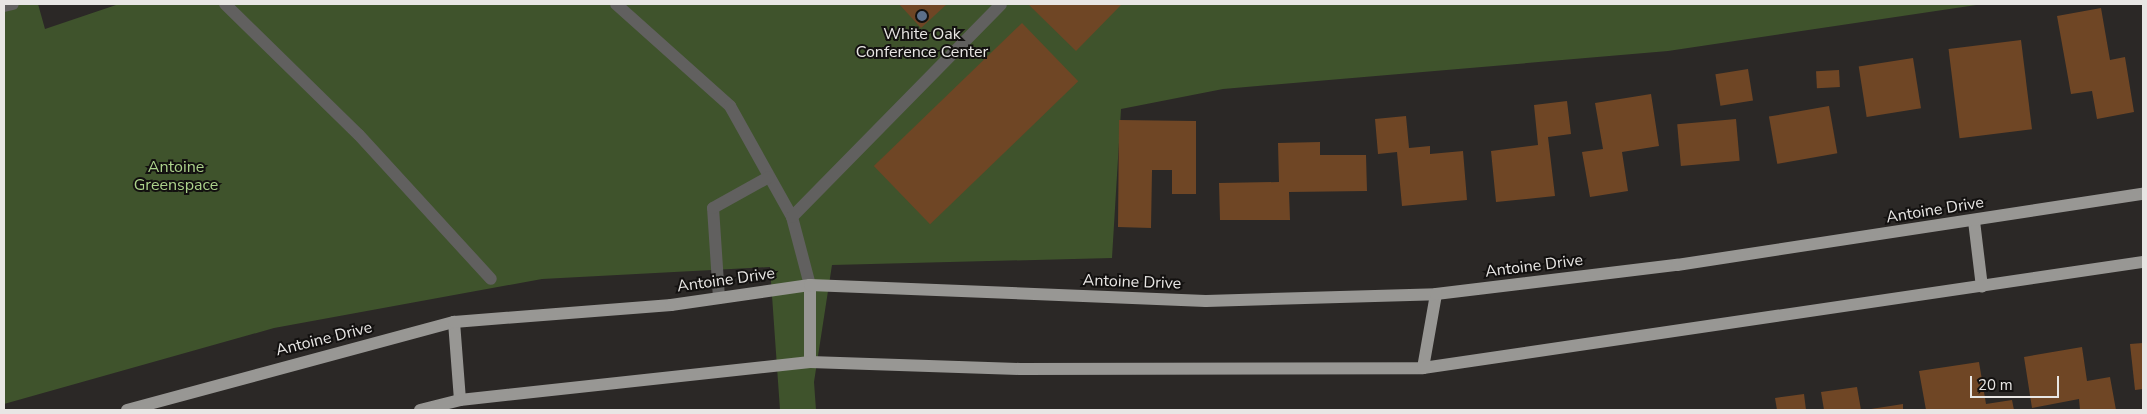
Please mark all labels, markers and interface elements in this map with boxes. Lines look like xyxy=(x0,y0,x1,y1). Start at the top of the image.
marker: White Oak Conference Center xyxy=(916,10,928,22)
place label: White Oak Conference Center xyxy=(856,24,988,62)
park label: Antoine Greenspace xyxy=(134,157,218,195)
street label: Antoine Drive xyxy=(1885,193,1985,227)
street label: Antoine Drive xyxy=(1484,250,1584,282)
street label: Antoine Drive xyxy=(676,264,776,296)
street label: Antoine Drive xyxy=(1082,271,1182,293)
street label: Antoine Drive xyxy=(274,318,374,360)
scale bar xyxy=(1972,366,2061,398)
text: 20 m xyxy=(1978,375,2013,395)

